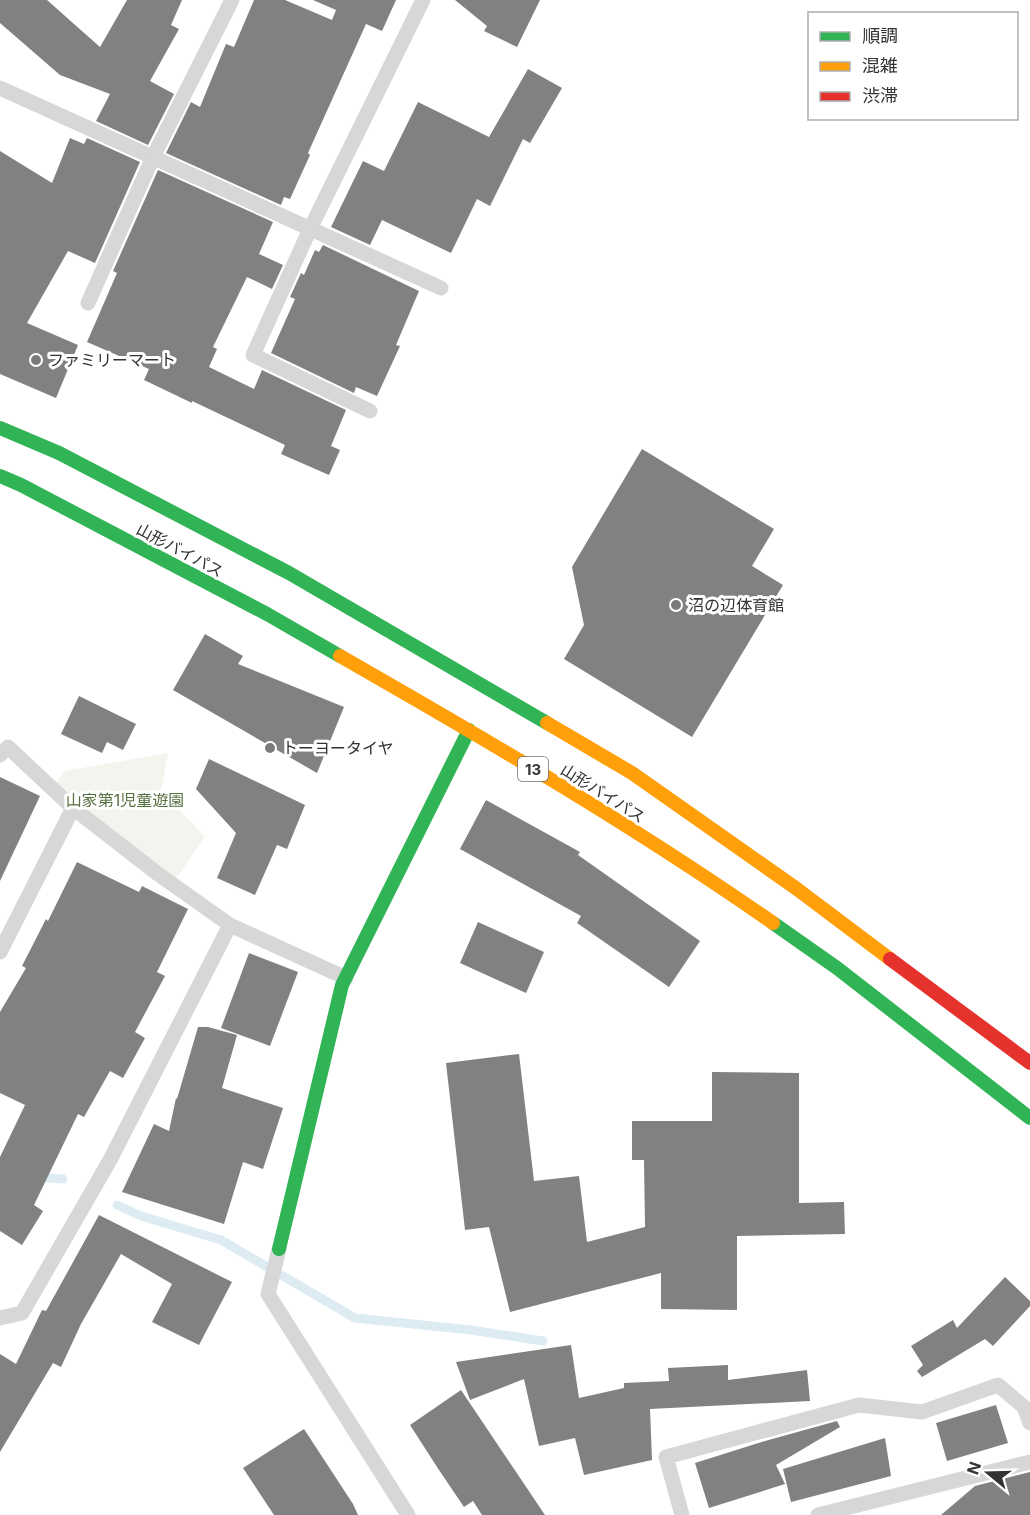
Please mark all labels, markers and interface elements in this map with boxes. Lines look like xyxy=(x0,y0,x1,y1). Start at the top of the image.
legend xyxy=(808,12,1018,120)
text: 順調 xyxy=(862,25,898,46)
text: 混雑 xyxy=(862,55,898,76)
text: 渋滞 xyxy=(862,85,898,106)
place label: ファミリーマート xyxy=(48,350,176,370)
marker: ファミリーマート xyxy=(29,353,43,367)
street label: 山形バイパス xyxy=(133,519,227,581)
place label: 沼の辺体育館 xyxy=(688,595,784,615)
marker: 沼の辺体育館 xyxy=(669,598,683,612)
place label: トーヨータイヤ xyxy=(282,738,394,758)
marker: トーヨータイヤ xyxy=(263,741,277,755)
road number: 13 xyxy=(518,757,548,781)
street label: 山形バイパス xyxy=(557,759,649,827)
park label: 山家第1児童遊園 xyxy=(66,790,184,810)
north arrow xyxy=(958,1443,1018,1503)
text: N xyxy=(962,1459,985,1477)

